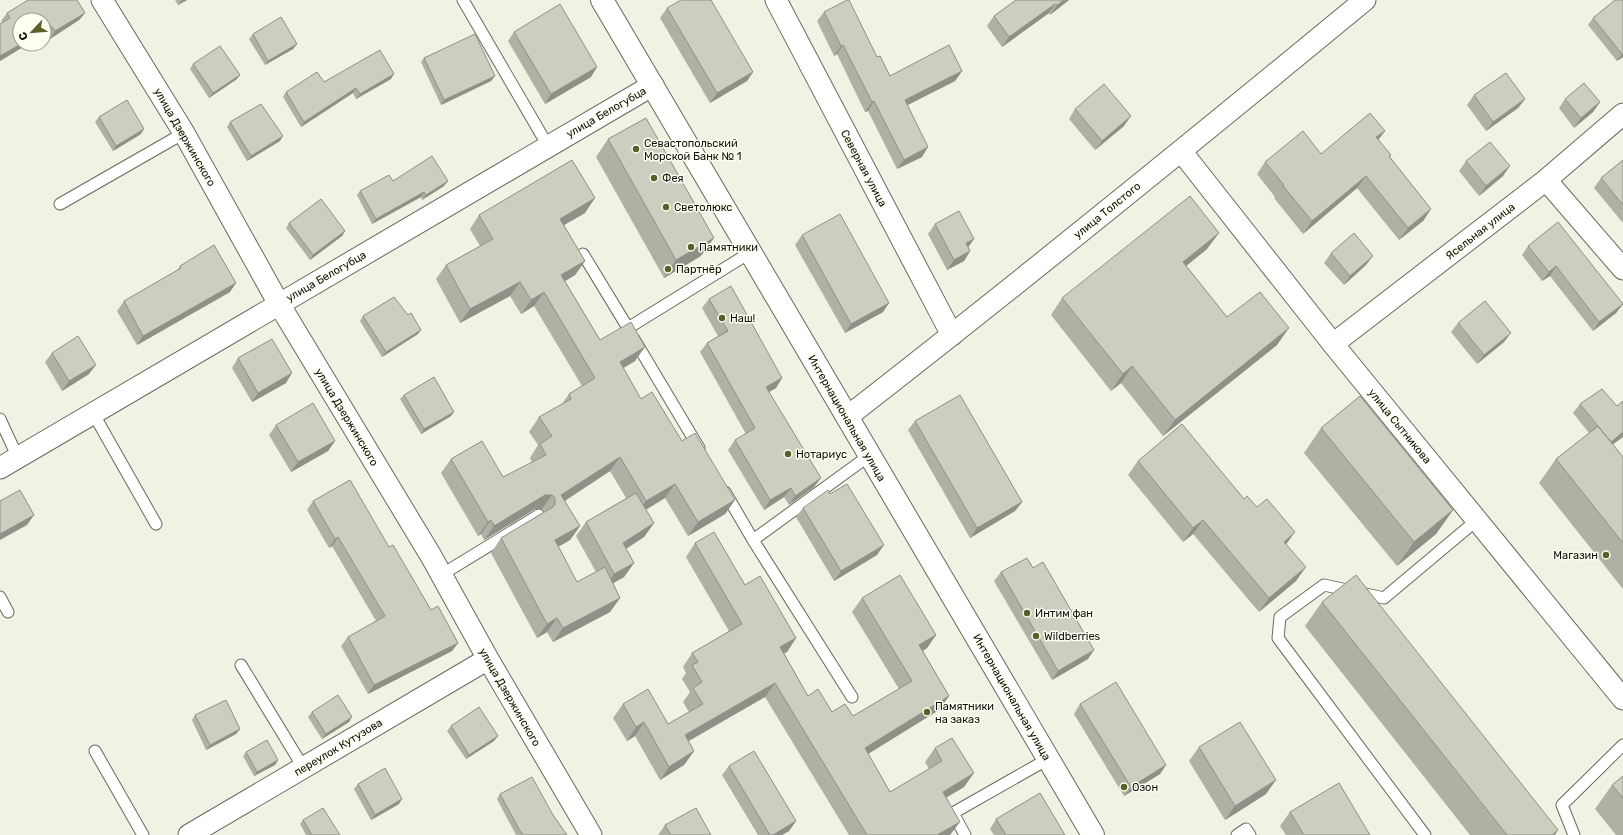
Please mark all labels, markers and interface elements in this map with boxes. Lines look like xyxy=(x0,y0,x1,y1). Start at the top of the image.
north arrow xyxy=(12,12,52,52)
text: С xyxy=(16,30,31,42)
street label: улица Белогубца xyxy=(564,84,649,141)
street label: улица Дзержинского xyxy=(151,86,218,189)
street label: Северная улица xyxy=(838,127,889,209)
place label: Севастопольский Морской Банк № 1 xyxy=(644,137,742,163)
marker: Севастопольский Морской Банк № 1 xyxy=(631,144,641,154)
place label: Фея xyxy=(662,172,684,185)
marker: Фея xyxy=(649,173,659,183)
street label: улица Толстого xyxy=(1071,179,1143,241)
street label: Ясельная улица xyxy=(1443,200,1518,263)
place label: Светолюкс xyxy=(674,201,732,214)
marker: Светолюкс xyxy=(661,202,671,212)
place label: Памятники xyxy=(699,241,758,254)
marker: Памятники xyxy=(686,242,696,252)
street label: улица Белогубца xyxy=(284,248,369,305)
place label: Партнёр xyxy=(676,263,722,276)
marker: Партнёр xyxy=(663,264,673,274)
place label: Наш! xyxy=(730,312,755,325)
marker: Наш! xyxy=(717,313,727,323)
street label: Интернациональная улица xyxy=(805,353,888,484)
street label: улица Дзержинского xyxy=(312,366,381,468)
street label: улица Сытникова xyxy=(1365,386,1434,466)
place label: Нотариус xyxy=(796,448,847,461)
marker: Нотариус xyxy=(783,449,793,459)
place label: Магазин xyxy=(1553,549,1598,562)
marker: Магазин xyxy=(1601,550,1611,560)
place label: Интим фан xyxy=(1035,607,1093,620)
marker: Интим фан xyxy=(1022,608,1032,618)
place label: Wildberries xyxy=(1044,630,1101,643)
marker: Wildberries xyxy=(1031,631,1041,641)
street label: Интернациональная улица xyxy=(970,632,1053,763)
street label: улица Дзержинского xyxy=(476,646,543,749)
place label: Памятники на заказ xyxy=(935,700,994,726)
marker: Памятники на заказ xyxy=(922,707,932,717)
street label: переулок Кутузова xyxy=(292,716,385,779)
place label: Озон xyxy=(1132,781,1158,794)
marker: Озон xyxy=(1119,782,1129,792)

